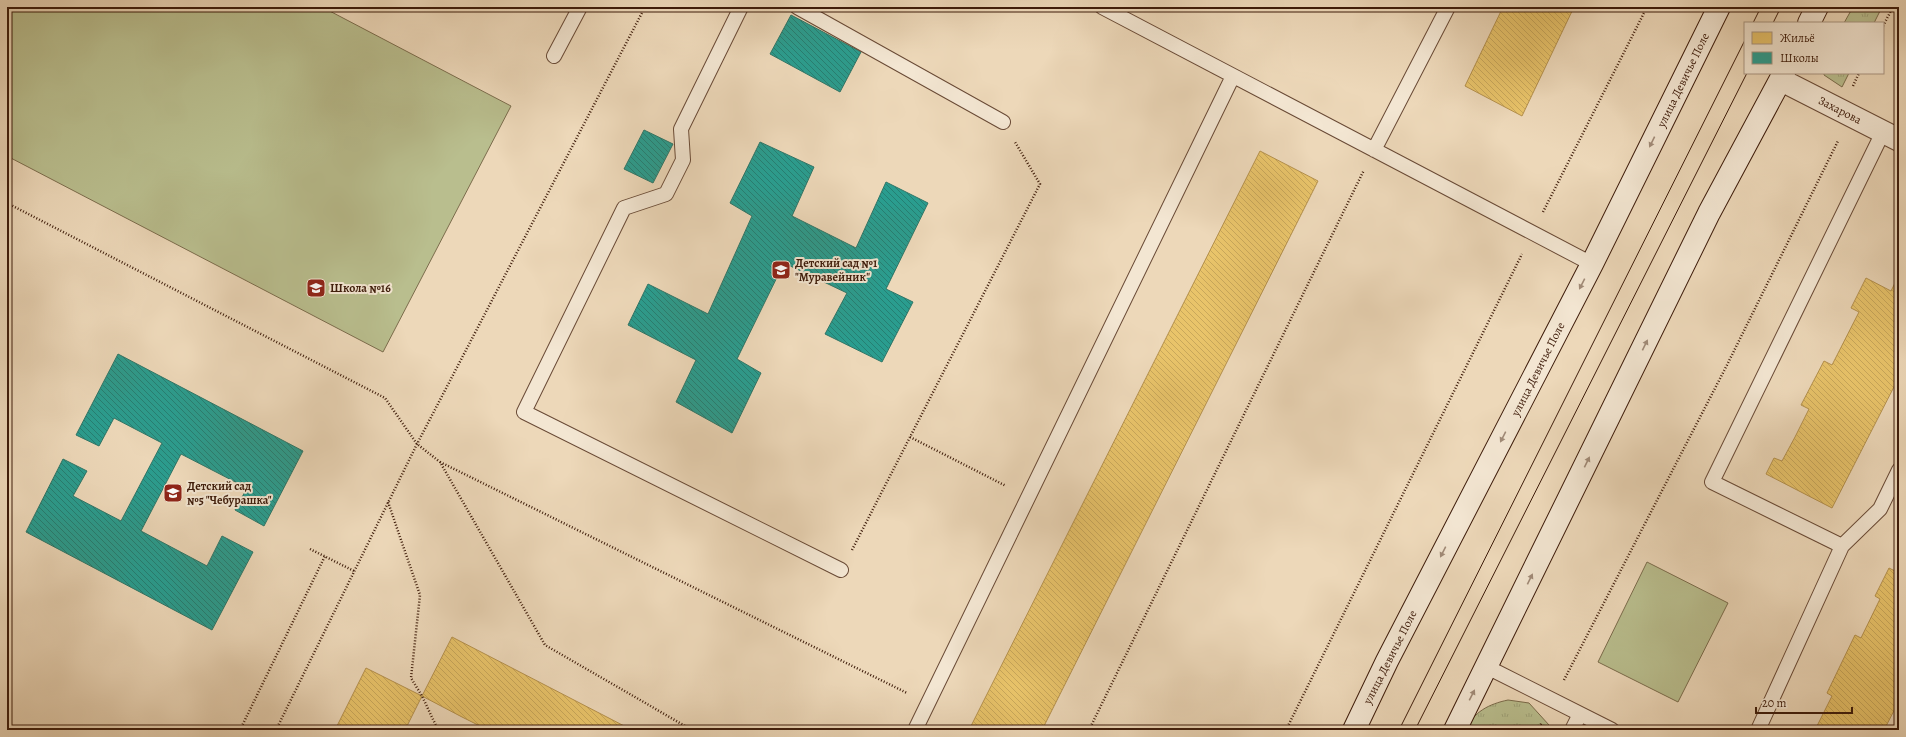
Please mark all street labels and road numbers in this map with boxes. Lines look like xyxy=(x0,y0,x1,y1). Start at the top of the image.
street label: улица Девичье Поле xyxy=(1653,30,1713,131)
street label: Захарова xyxy=(1816,92,1865,128)
street label: улица Девичье Поле xyxy=(1507,319,1569,420)
street label: улица Девичье Поле xyxy=(1359,607,1421,708)

